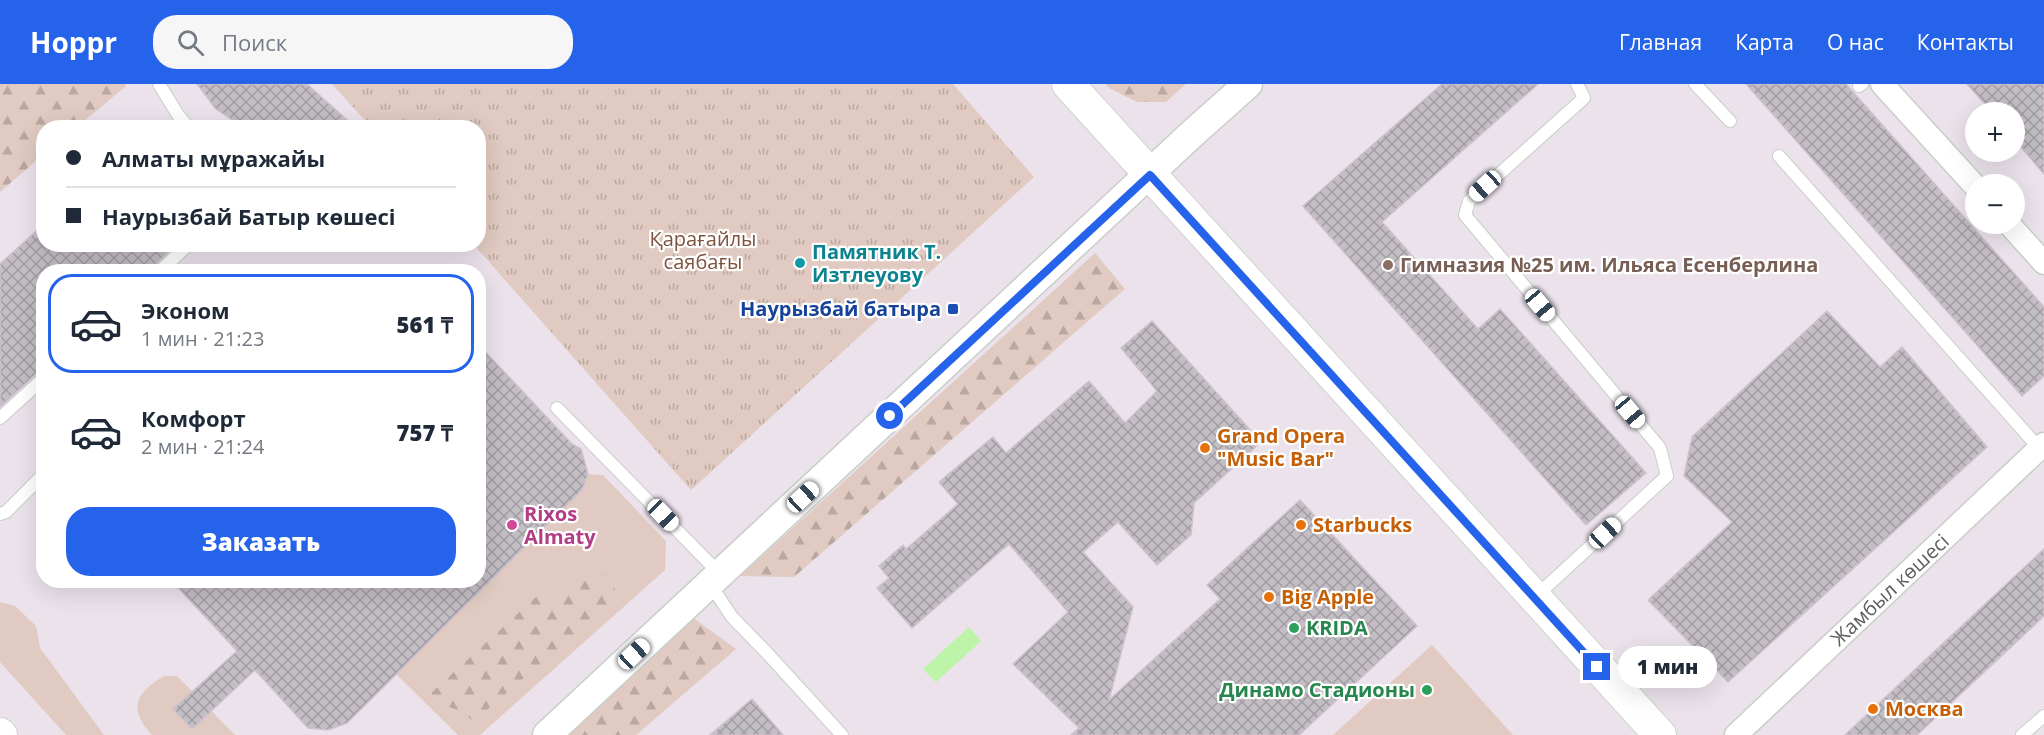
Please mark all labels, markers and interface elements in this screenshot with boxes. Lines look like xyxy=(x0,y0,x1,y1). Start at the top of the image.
search box xyxy=(153,15,573,69)
text: Hoppr xyxy=(30,23,117,61)
icon: search xyxy=(174,26,207,59)
text: Поиск xyxy=(222,27,287,57)
text: Главная xyxy=(1619,28,1702,56)
text: Карта xyxy=(1735,28,1794,56)
text: О нас xyxy=(1827,28,1884,56)
text: Контакты xyxy=(1917,28,2014,56)
map controls xyxy=(1965,102,2025,234)
button: + xyxy=(1965,102,2025,162)
text: Алматы мұражайы xyxy=(102,143,325,173)
car xyxy=(1466,167,1504,205)
button: − xyxy=(1965,174,2025,234)
text: Наурызбай Батыр көшесі xyxy=(102,201,395,231)
park label: Қарағайлы саябағы xyxy=(650,225,756,275)
place label: Памятник Т. Изтлеуову xyxy=(812,238,941,288)
place label: Гимназия №25 им. Ильяса Есенберлина xyxy=(1400,251,1818,278)
marker: Памятник Т. Изтлеуову xyxy=(793,256,807,270)
marker: Гимназия №25 им. Ильяса Есенберлина xyxy=(1381,258,1395,272)
car xyxy=(1522,285,1558,325)
text: Эконом xyxy=(141,295,230,325)
place label: Наурызбай батыра xyxy=(740,295,941,322)
icon: car xyxy=(69,297,123,351)
marker: Наурызбай батыра xyxy=(946,302,960,316)
text: 561 ₸ xyxy=(397,309,453,339)
text: 1 мин · 21:23 xyxy=(141,325,264,352)
car xyxy=(1612,392,1648,432)
route start xyxy=(876,402,903,429)
text: Комфорт xyxy=(141,403,246,433)
icon: car xyxy=(69,405,123,459)
text: 757 ₸ xyxy=(397,417,453,447)
place label: Grand Opera "Music Bar" xyxy=(1217,422,1345,472)
text: 2 мин · 21:24 xyxy=(141,433,264,460)
marker: Grand Opera "Music Bar" xyxy=(1198,441,1212,455)
car xyxy=(784,478,822,516)
car xyxy=(644,496,682,534)
place label: Rixos Almaty xyxy=(524,500,596,550)
button: Заказать xyxy=(66,507,456,576)
place label: Starbucks xyxy=(1313,511,1412,538)
car xyxy=(1586,514,1624,552)
marker: Rixos Almaty xyxy=(505,518,519,532)
marker: Starbucks xyxy=(1294,518,1308,532)
street label: Жамбыл көшесі xyxy=(1825,528,1955,652)
place label: Big Apple xyxy=(1281,583,1374,610)
marker: Big Apple xyxy=(1262,590,1276,604)
place label: KRIDA xyxy=(1306,614,1368,641)
marker: KRIDA xyxy=(1287,621,1301,635)
car xyxy=(615,635,653,673)
callout: 1 мин xyxy=(1618,646,1717,688)
route end xyxy=(1583,653,1610,680)
text: 1 мин xyxy=(1637,653,1698,680)
place label: Динамо Стадионы xyxy=(1219,676,1415,703)
marker: Динамо Стадионы xyxy=(1420,683,1434,697)
place label: Москва xyxy=(1885,695,1964,722)
marker: Москва xyxy=(1866,702,1880,716)

